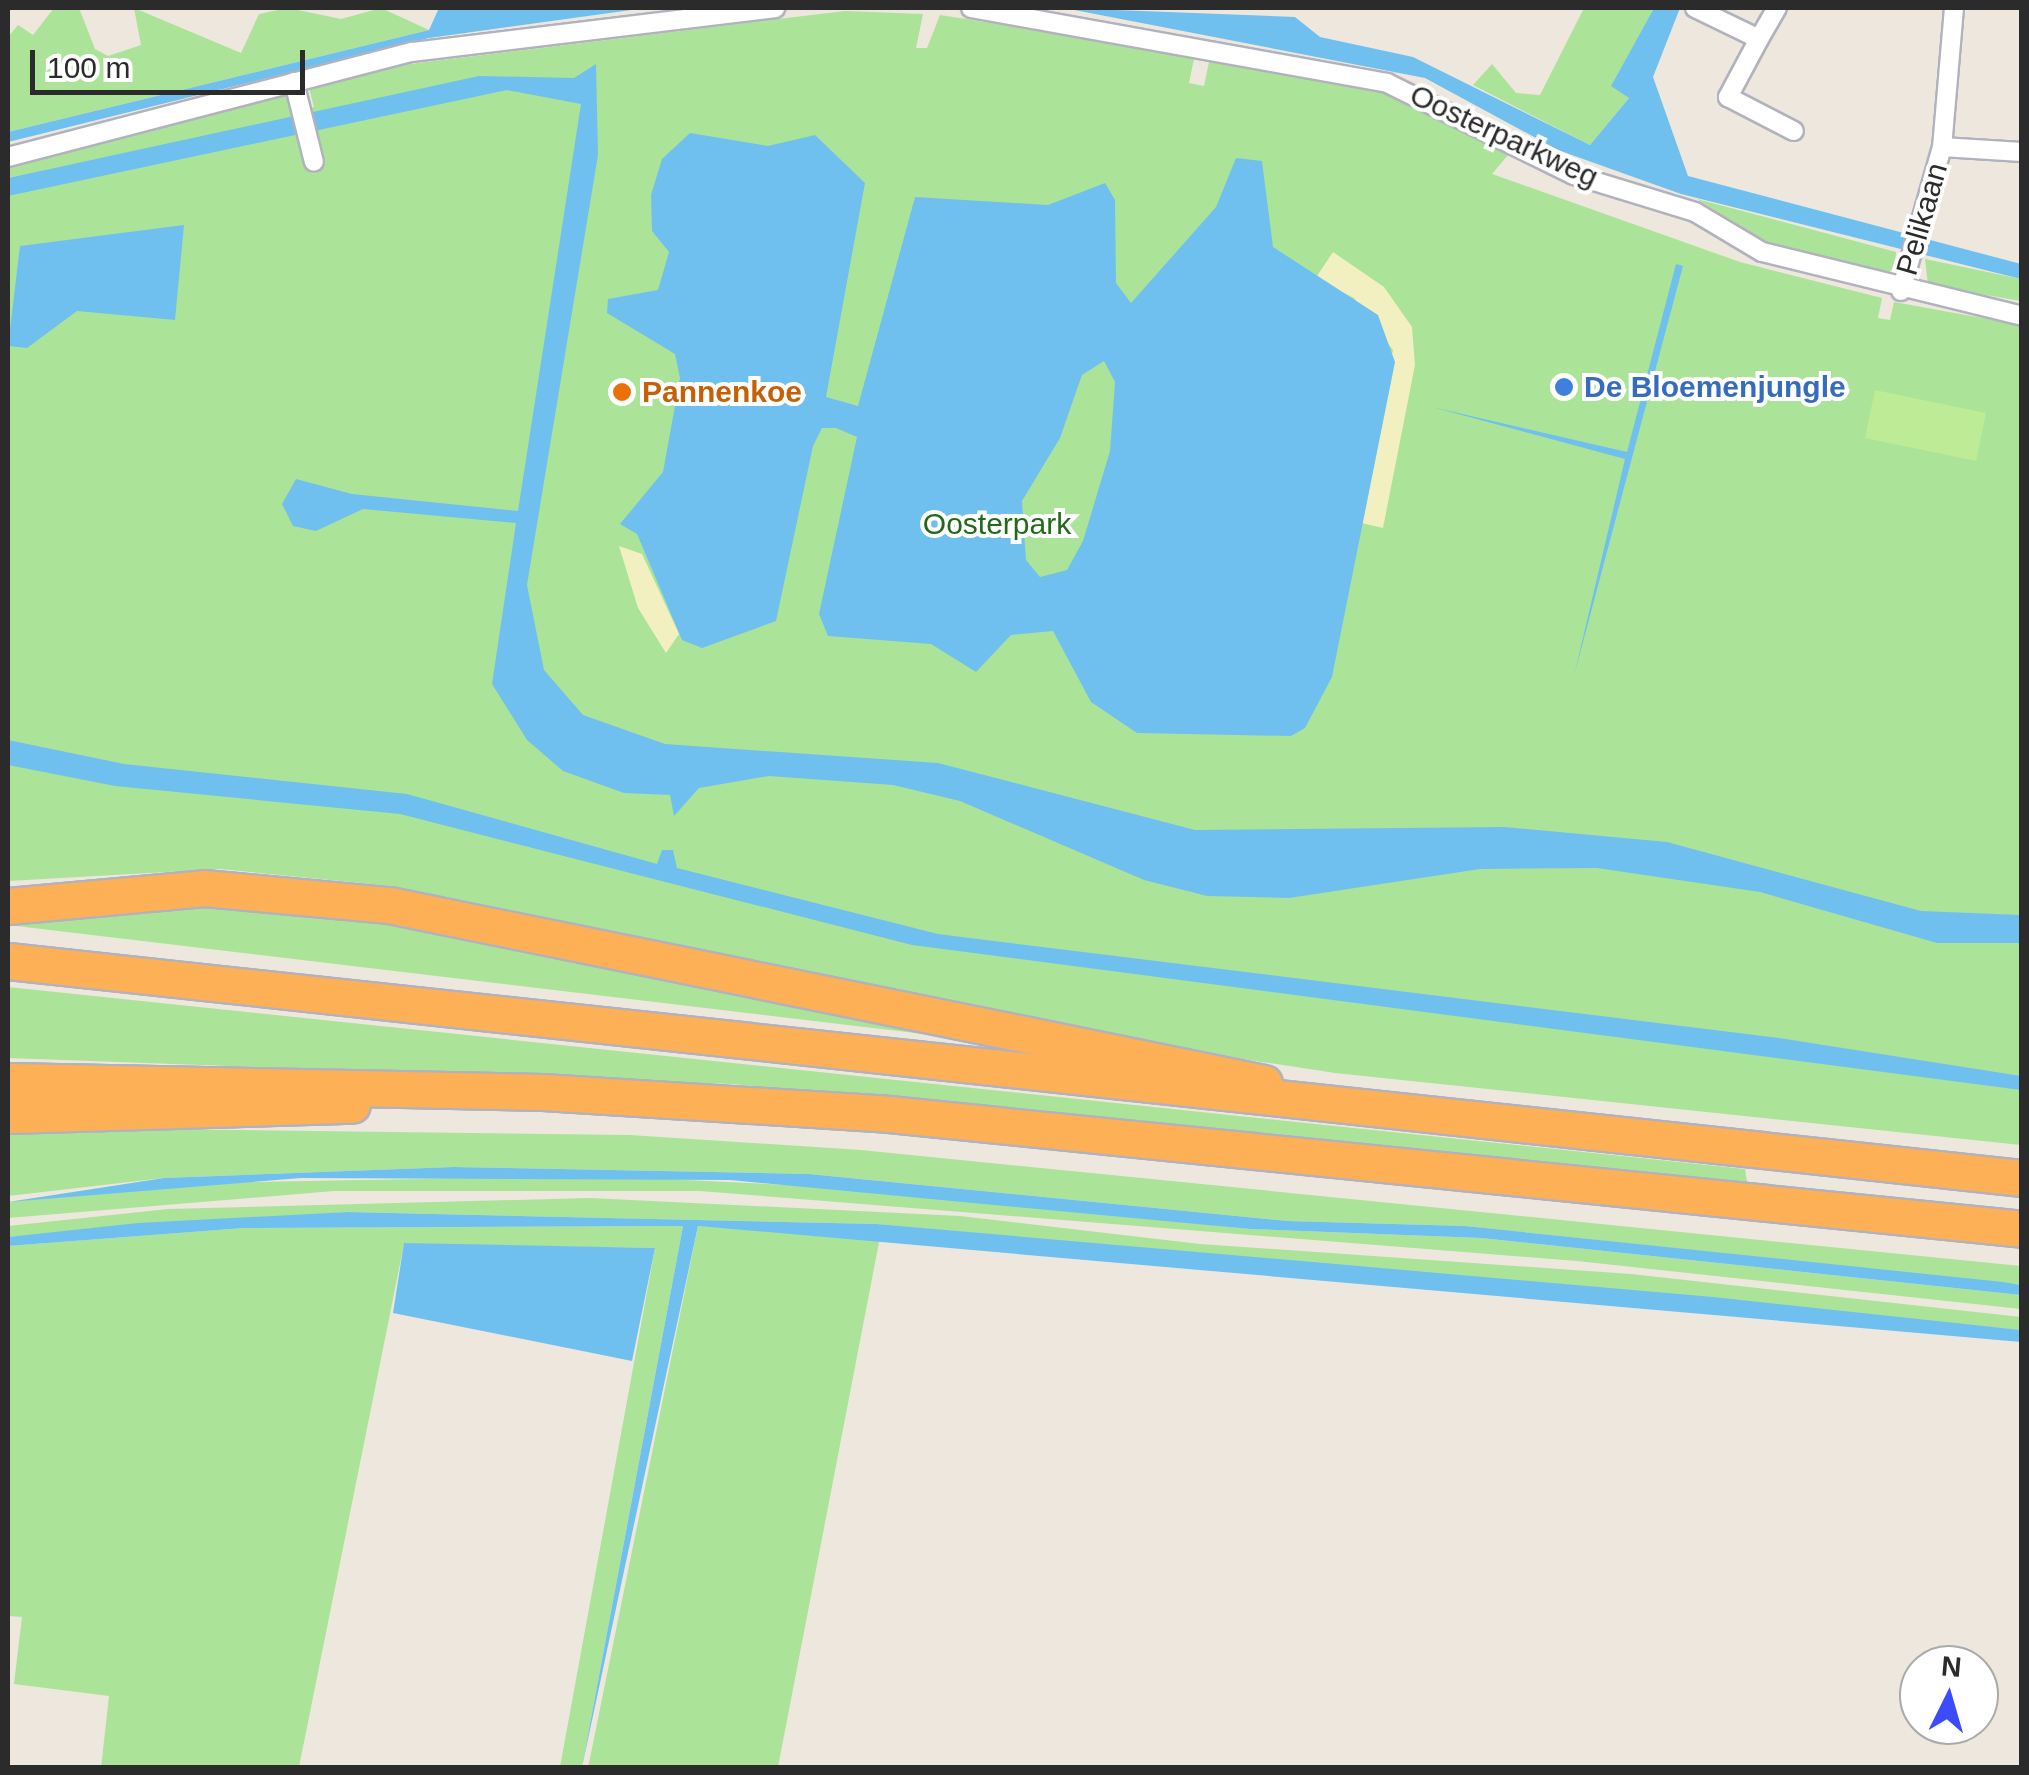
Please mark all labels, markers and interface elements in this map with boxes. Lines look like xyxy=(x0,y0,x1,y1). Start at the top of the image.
scale bar xyxy=(35,30,310,92)
text: 100 m xyxy=(47,51,130,84)
street label: Oosterparkweg xyxy=(1404,77,1604,195)
street label: Pelikaan xyxy=(1889,159,1955,279)
place label: De Bloemenjungle xyxy=(1584,369,1846,405)
place label: Pannenkoe xyxy=(642,374,802,410)
marker: De Bloemenjungle xyxy=(1553,376,1575,398)
marker: Pannenkoe xyxy=(611,381,633,403)
park label: Oosterpark xyxy=(923,506,1071,542)
north arrow xyxy=(1899,1645,1999,1745)
text: N xyxy=(1940,1650,1963,1683)

